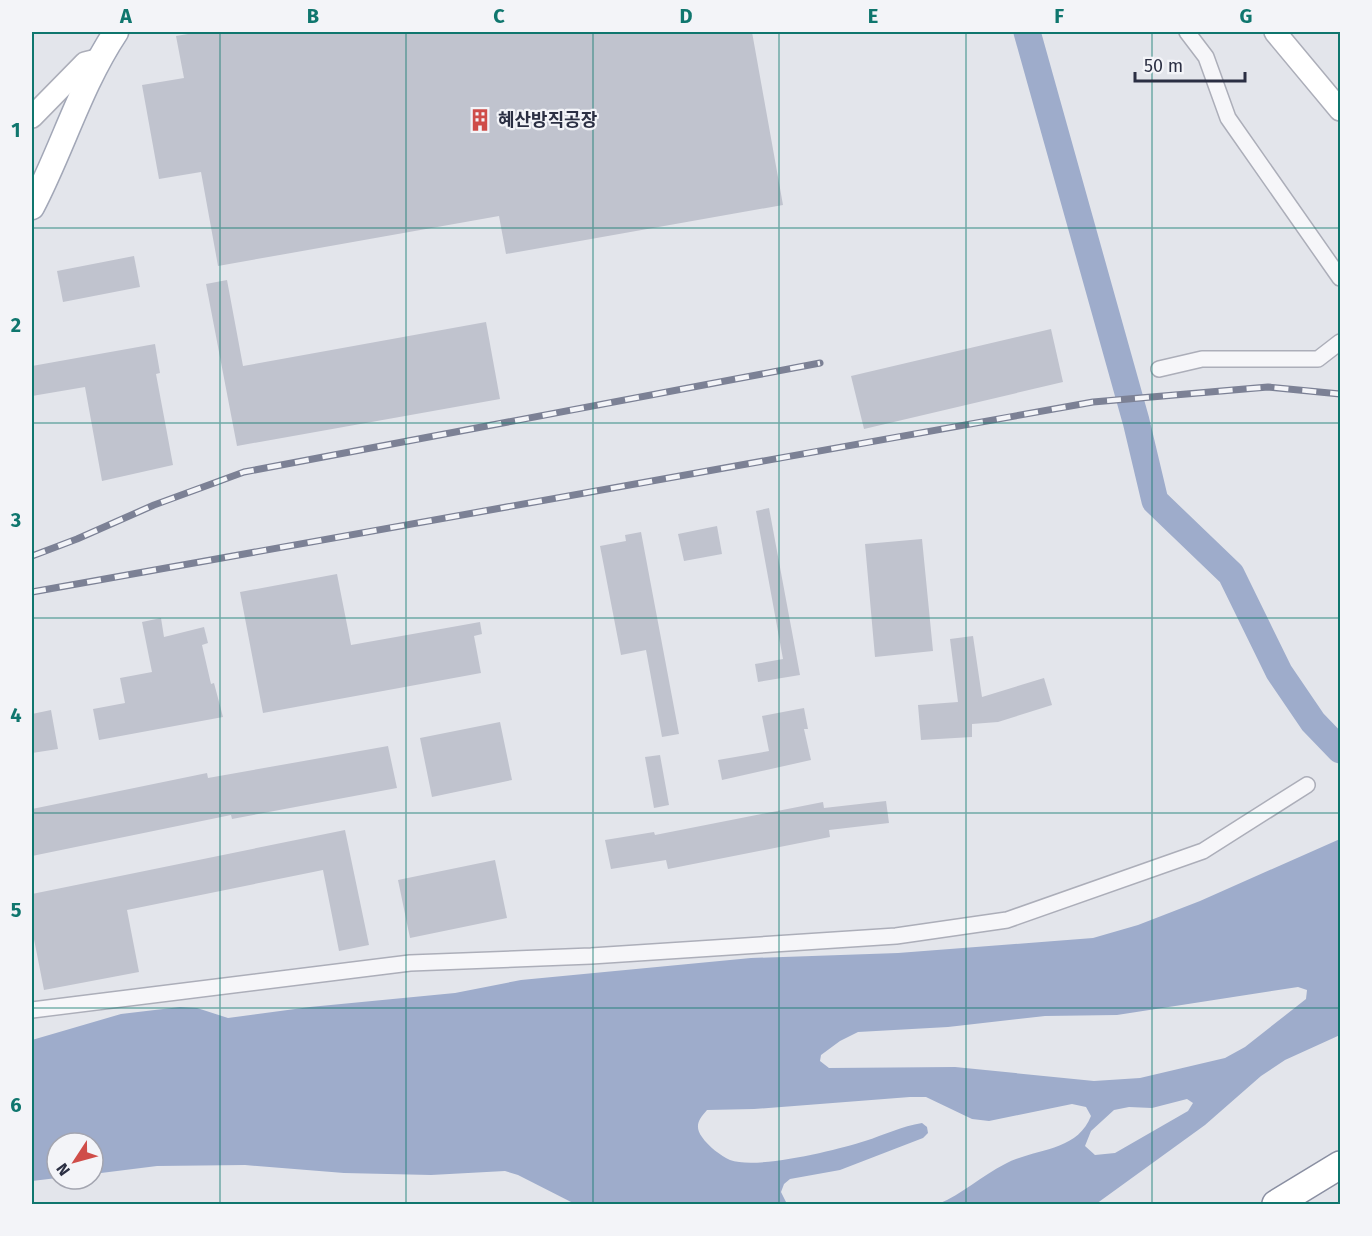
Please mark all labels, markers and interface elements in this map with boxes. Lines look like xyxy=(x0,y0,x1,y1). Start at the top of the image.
text: A xyxy=(119,4,133,28)
text: B xyxy=(307,4,319,28)
text: C xyxy=(493,4,505,28)
text: D xyxy=(679,4,693,28)
text: E xyxy=(868,4,878,28)
text: F xyxy=(1054,4,1064,28)
text: G xyxy=(1240,4,1252,28)
scale bar xyxy=(1135,45,1244,83)
text: 50 m xyxy=(1144,55,1183,77)
building icon: 혜산방직공장 xyxy=(467,107,493,133)
place label: 혜산방직공장 xyxy=(498,109,598,131)
text: 1 xyxy=(11,118,21,142)
text: 2 xyxy=(11,313,21,337)
text: 3 xyxy=(10,508,21,532)
text: 4 xyxy=(10,703,22,727)
text: 5 xyxy=(11,898,22,922)
text: 6 xyxy=(10,1093,22,1117)
north arrow xyxy=(45,1131,105,1191)
text: N xyxy=(52,1160,74,1179)

